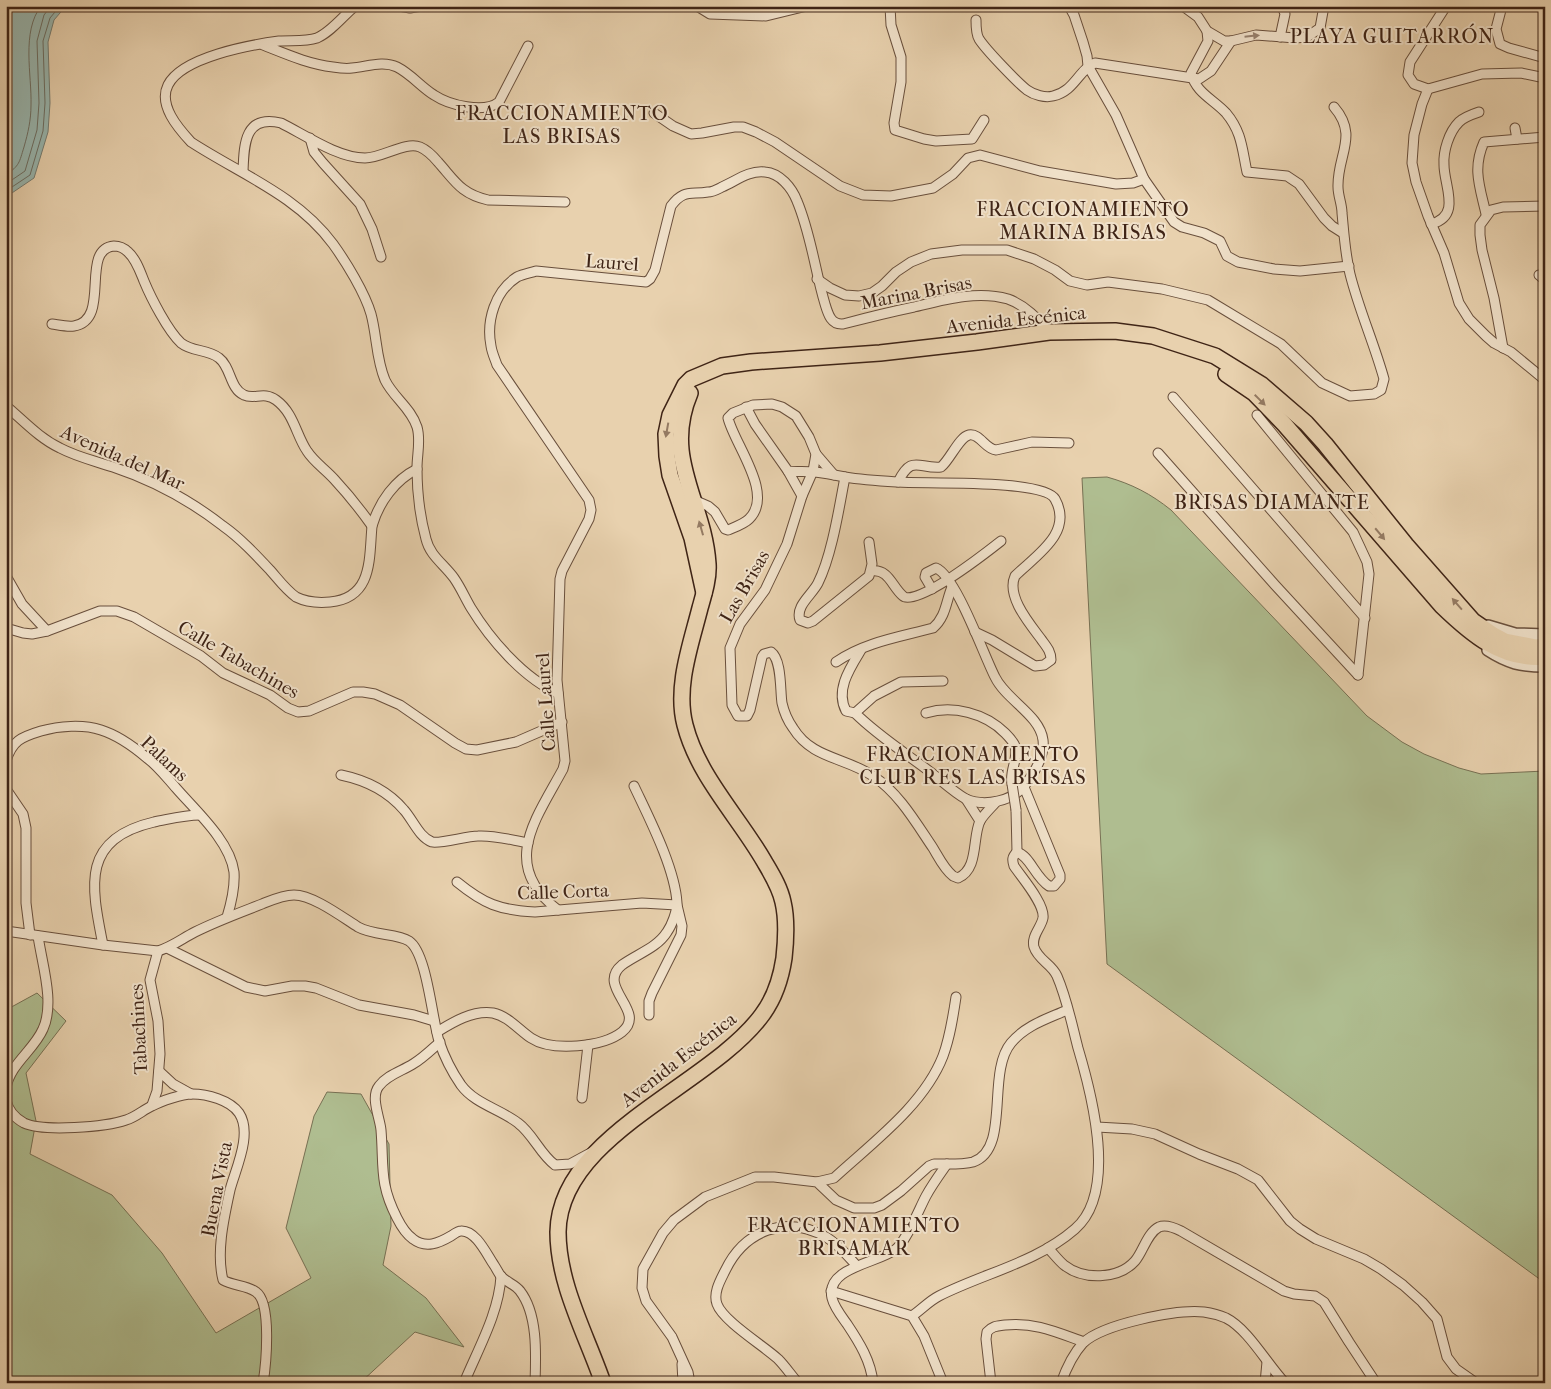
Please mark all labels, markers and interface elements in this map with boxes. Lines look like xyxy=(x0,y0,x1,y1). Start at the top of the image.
district label: PLAYA GUITARRÓN xyxy=(1290,23,1494,48)
one-way arrow xyxy=(1245,32,1261,40)
district label: FRACCIONAMIENTO LAS BRISAS xyxy=(455,102,669,148)
district label: FRACCIONAMIENTO MARINA BRISAS xyxy=(976,198,1190,244)
street label: Laurel xyxy=(584,250,639,276)
street label: Marina Brisas xyxy=(859,271,974,315)
street label: Avenida Escénica xyxy=(944,302,1087,338)
one-way arrow xyxy=(1254,393,1266,405)
street label: Avenida del Mar xyxy=(56,420,189,495)
one-way arrow xyxy=(663,422,671,438)
district label: BRISAS DIAMANTE xyxy=(1174,491,1370,514)
one-way arrow xyxy=(696,520,704,535)
one-way arrow xyxy=(1374,527,1385,540)
street label: Las Brisas xyxy=(715,546,774,627)
one-way arrow xyxy=(1452,597,1463,610)
street label: Calle Tabachines xyxy=(174,616,303,703)
street label: Calle Laurel xyxy=(532,652,560,752)
street label: Palams xyxy=(136,731,193,786)
district label: FRACCIONAMIENTO CLUB RES LAS BRISAS xyxy=(859,743,1087,789)
street label: Calle Corta xyxy=(517,879,609,905)
street label: Tabachines xyxy=(126,983,152,1075)
street label: Avenida Escénica xyxy=(616,1008,741,1112)
street label: Buena Vista xyxy=(197,1139,237,1239)
district label: FRACCIONAMIENTO BRISAMAR xyxy=(747,1214,961,1260)

